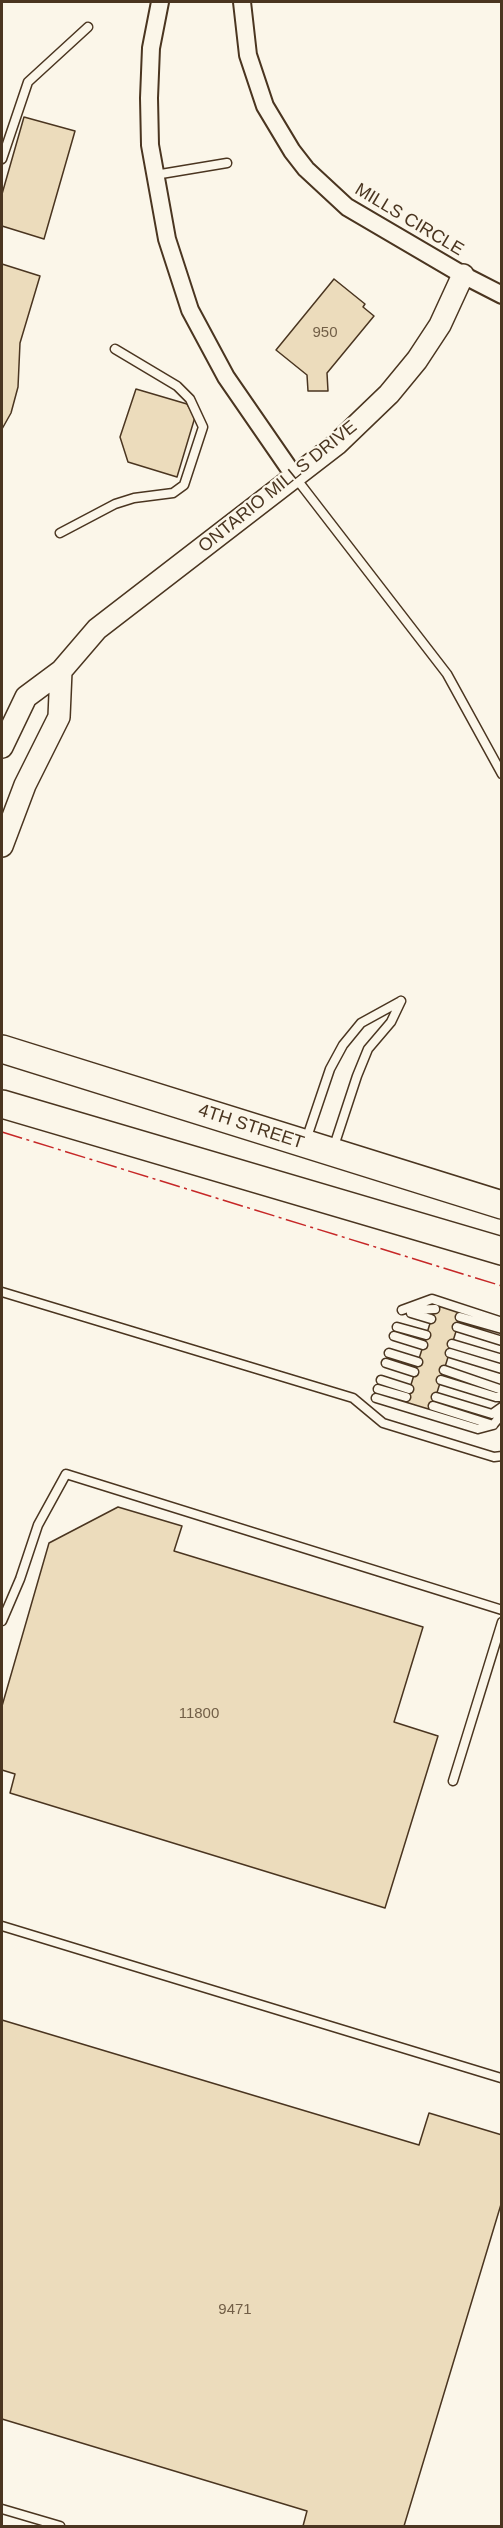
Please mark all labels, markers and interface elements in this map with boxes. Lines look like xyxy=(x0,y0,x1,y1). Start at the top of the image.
street label: MILLS CIRCLE xyxy=(351,179,467,261)
house number: 950 xyxy=(312,324,338,342)
street label: ONTARIO MILLS DRIVE xyxy=(194,416,362,558)
street label: 4TH STREET xyxy=(195,1100,307,1154)
house number: 11800 xyxy=(179,1705,219,1723)
house number: 9471 xyxy=(218,2301,252,2319)

